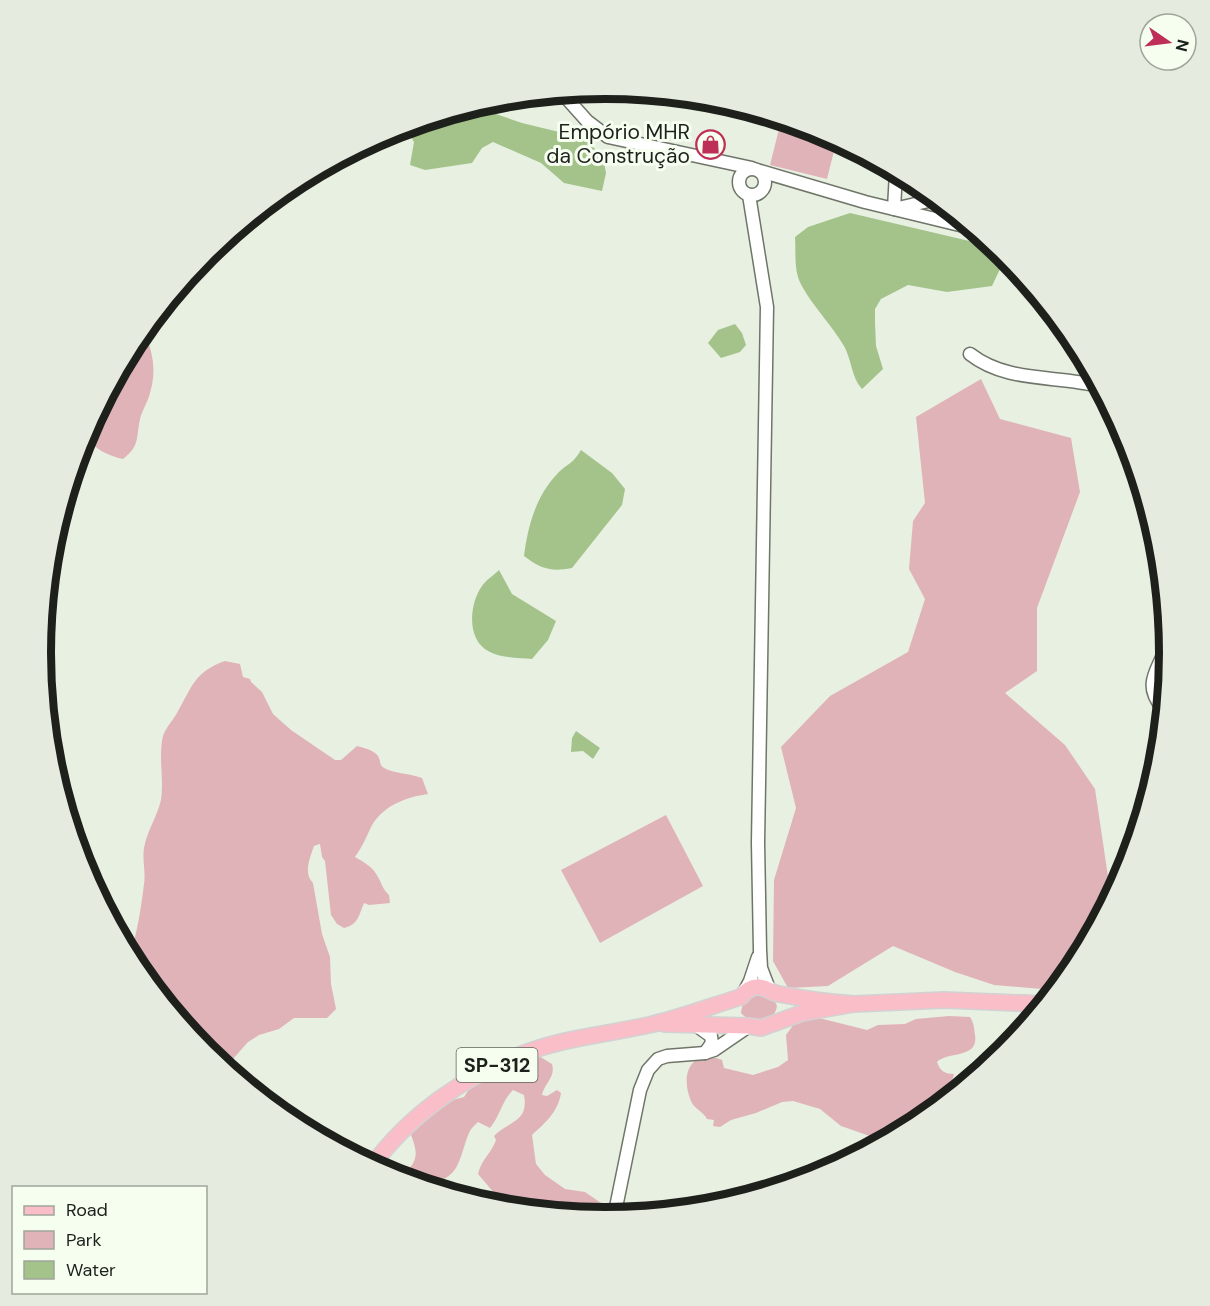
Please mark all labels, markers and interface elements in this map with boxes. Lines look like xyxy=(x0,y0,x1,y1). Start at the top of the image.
north arrow xyxy=(1138,12,1198,72)
text: N xyxy=(1170,37,1194,54)
place label: Empório MHR da Construção xyxy=(546,118,690,170)
shop icon: Empório MHR da Construção xyxy=(695,128,727,160)
road number: SP-312 xyxy=(456,1048,538,1082)
legend xyxy=(12,1186,207,1294)
text: Road xyxy=(66,1198,108,1222)
text: Park xyxy=(66,1228,102,1252)
text: Water xyxy=(66,1258,116,1282)

